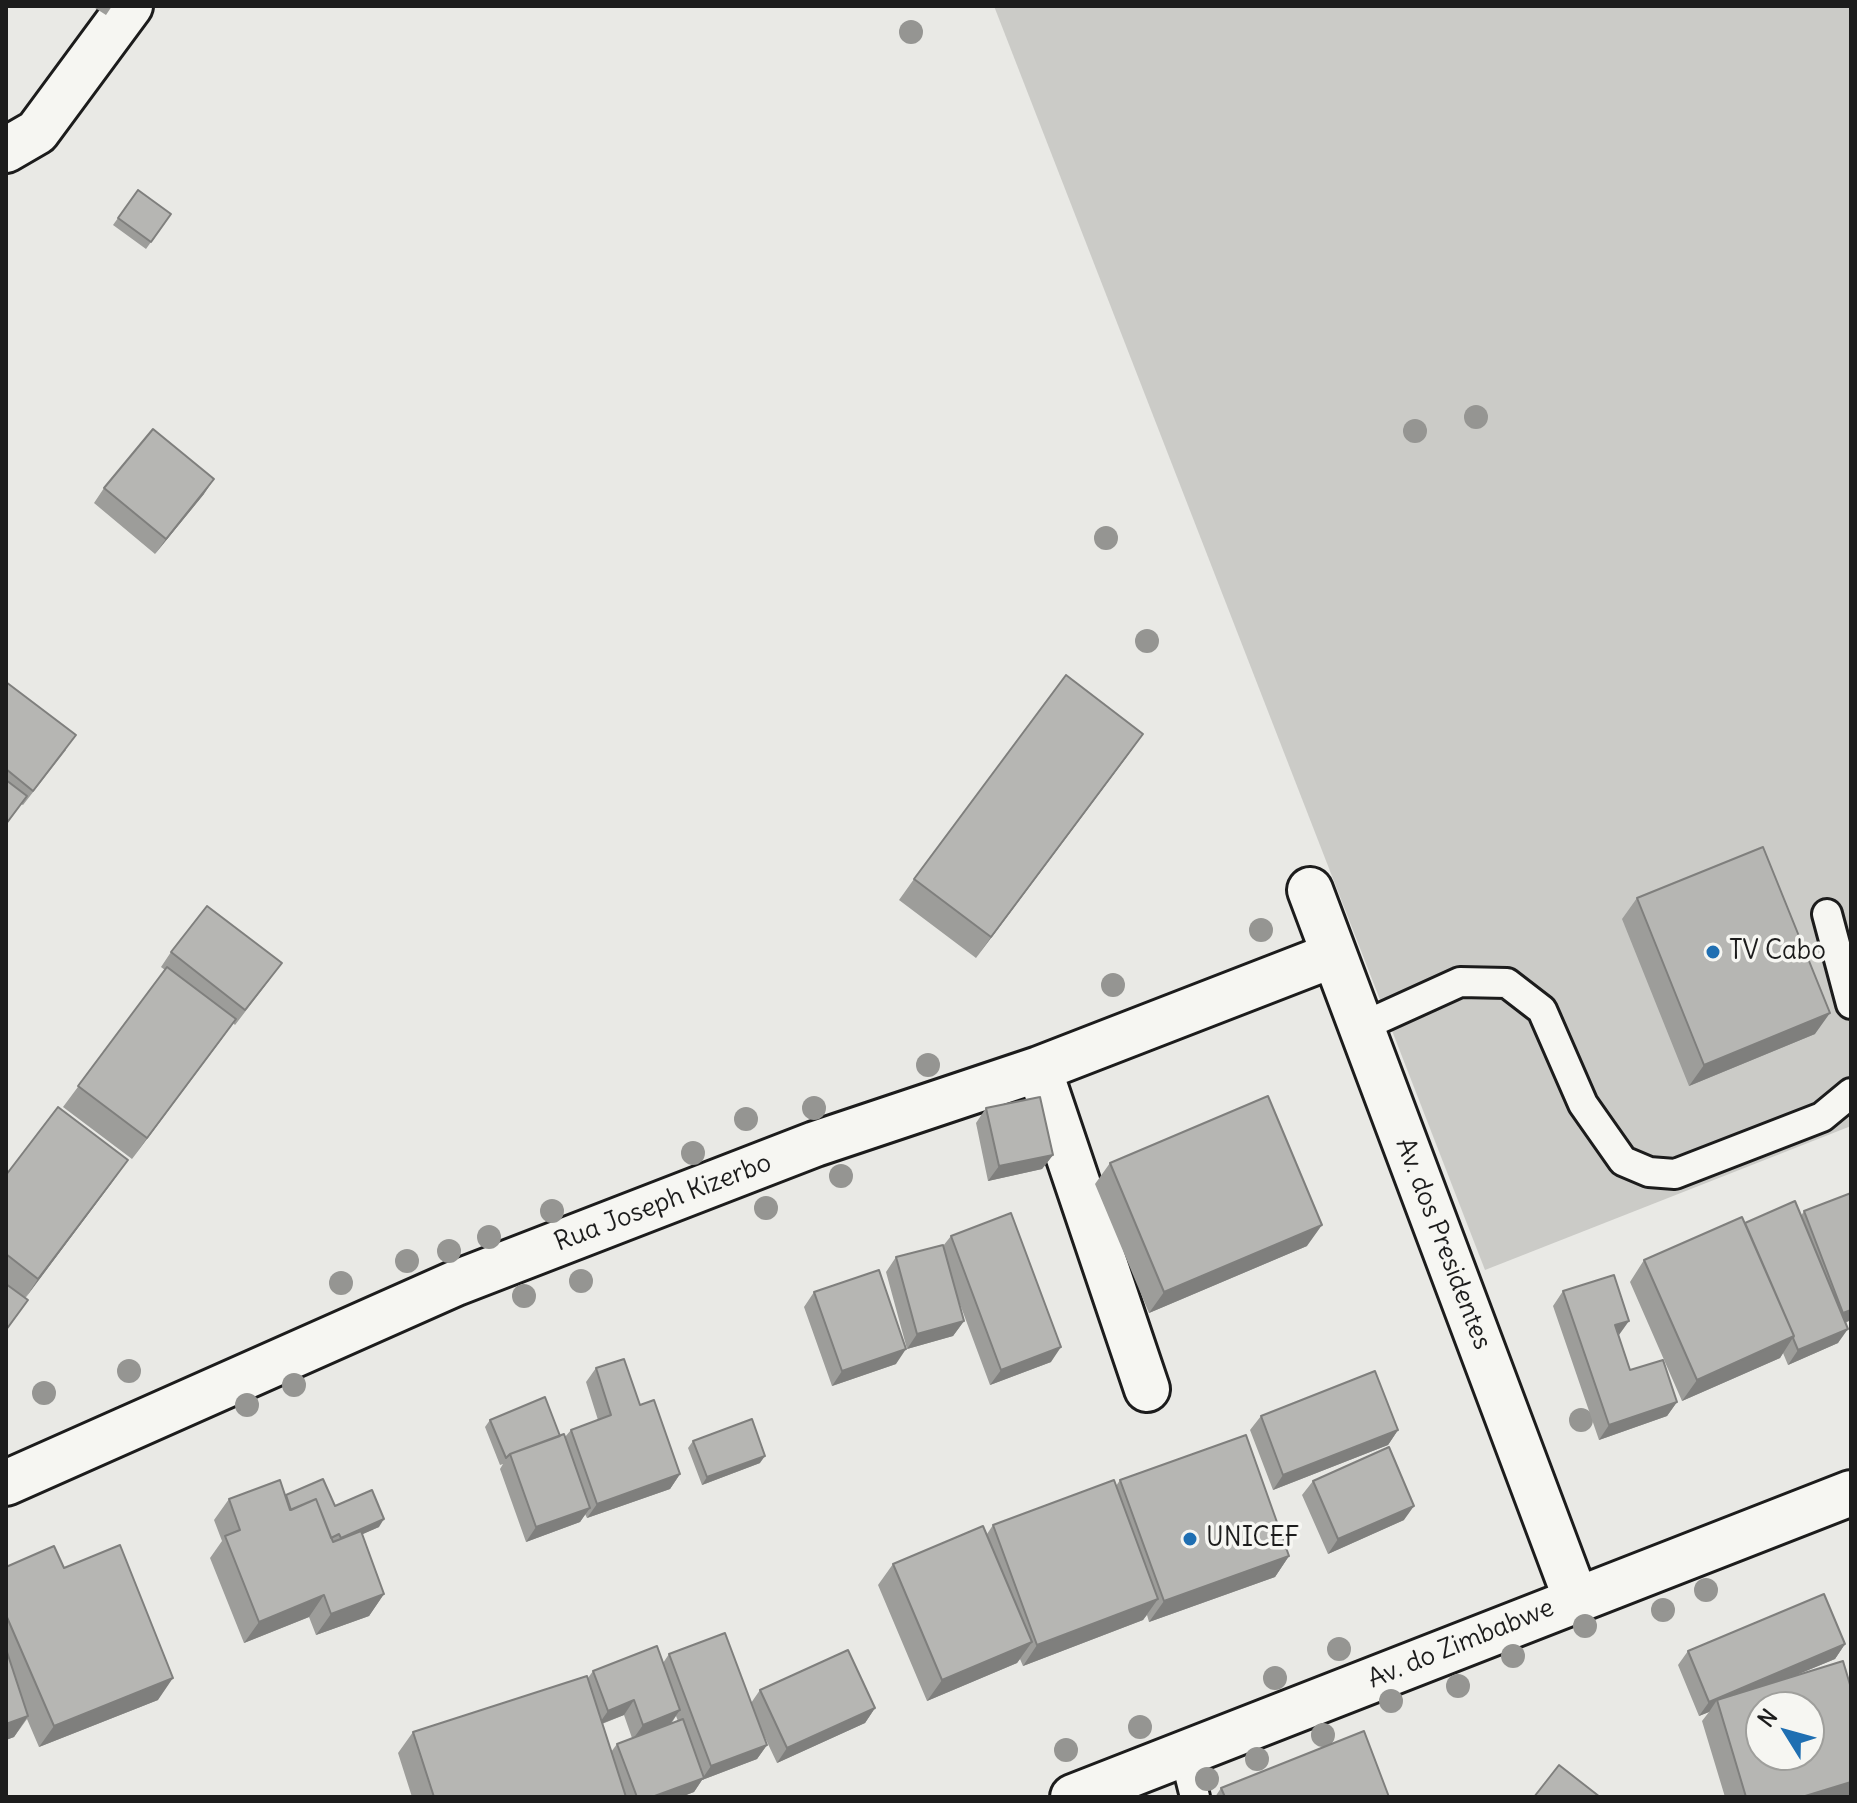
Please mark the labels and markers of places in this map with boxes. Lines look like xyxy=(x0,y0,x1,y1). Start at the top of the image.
place label: TV Cabo xyxy=(1729,936,1826,968)
marker: TV Cabo xyxy=(1704,943,1722,961)
place label: UNICEF xyxy=(1206,1523,1299,1555)
marker: UNICEF xyxy=(1181,1530,1199,1548)

